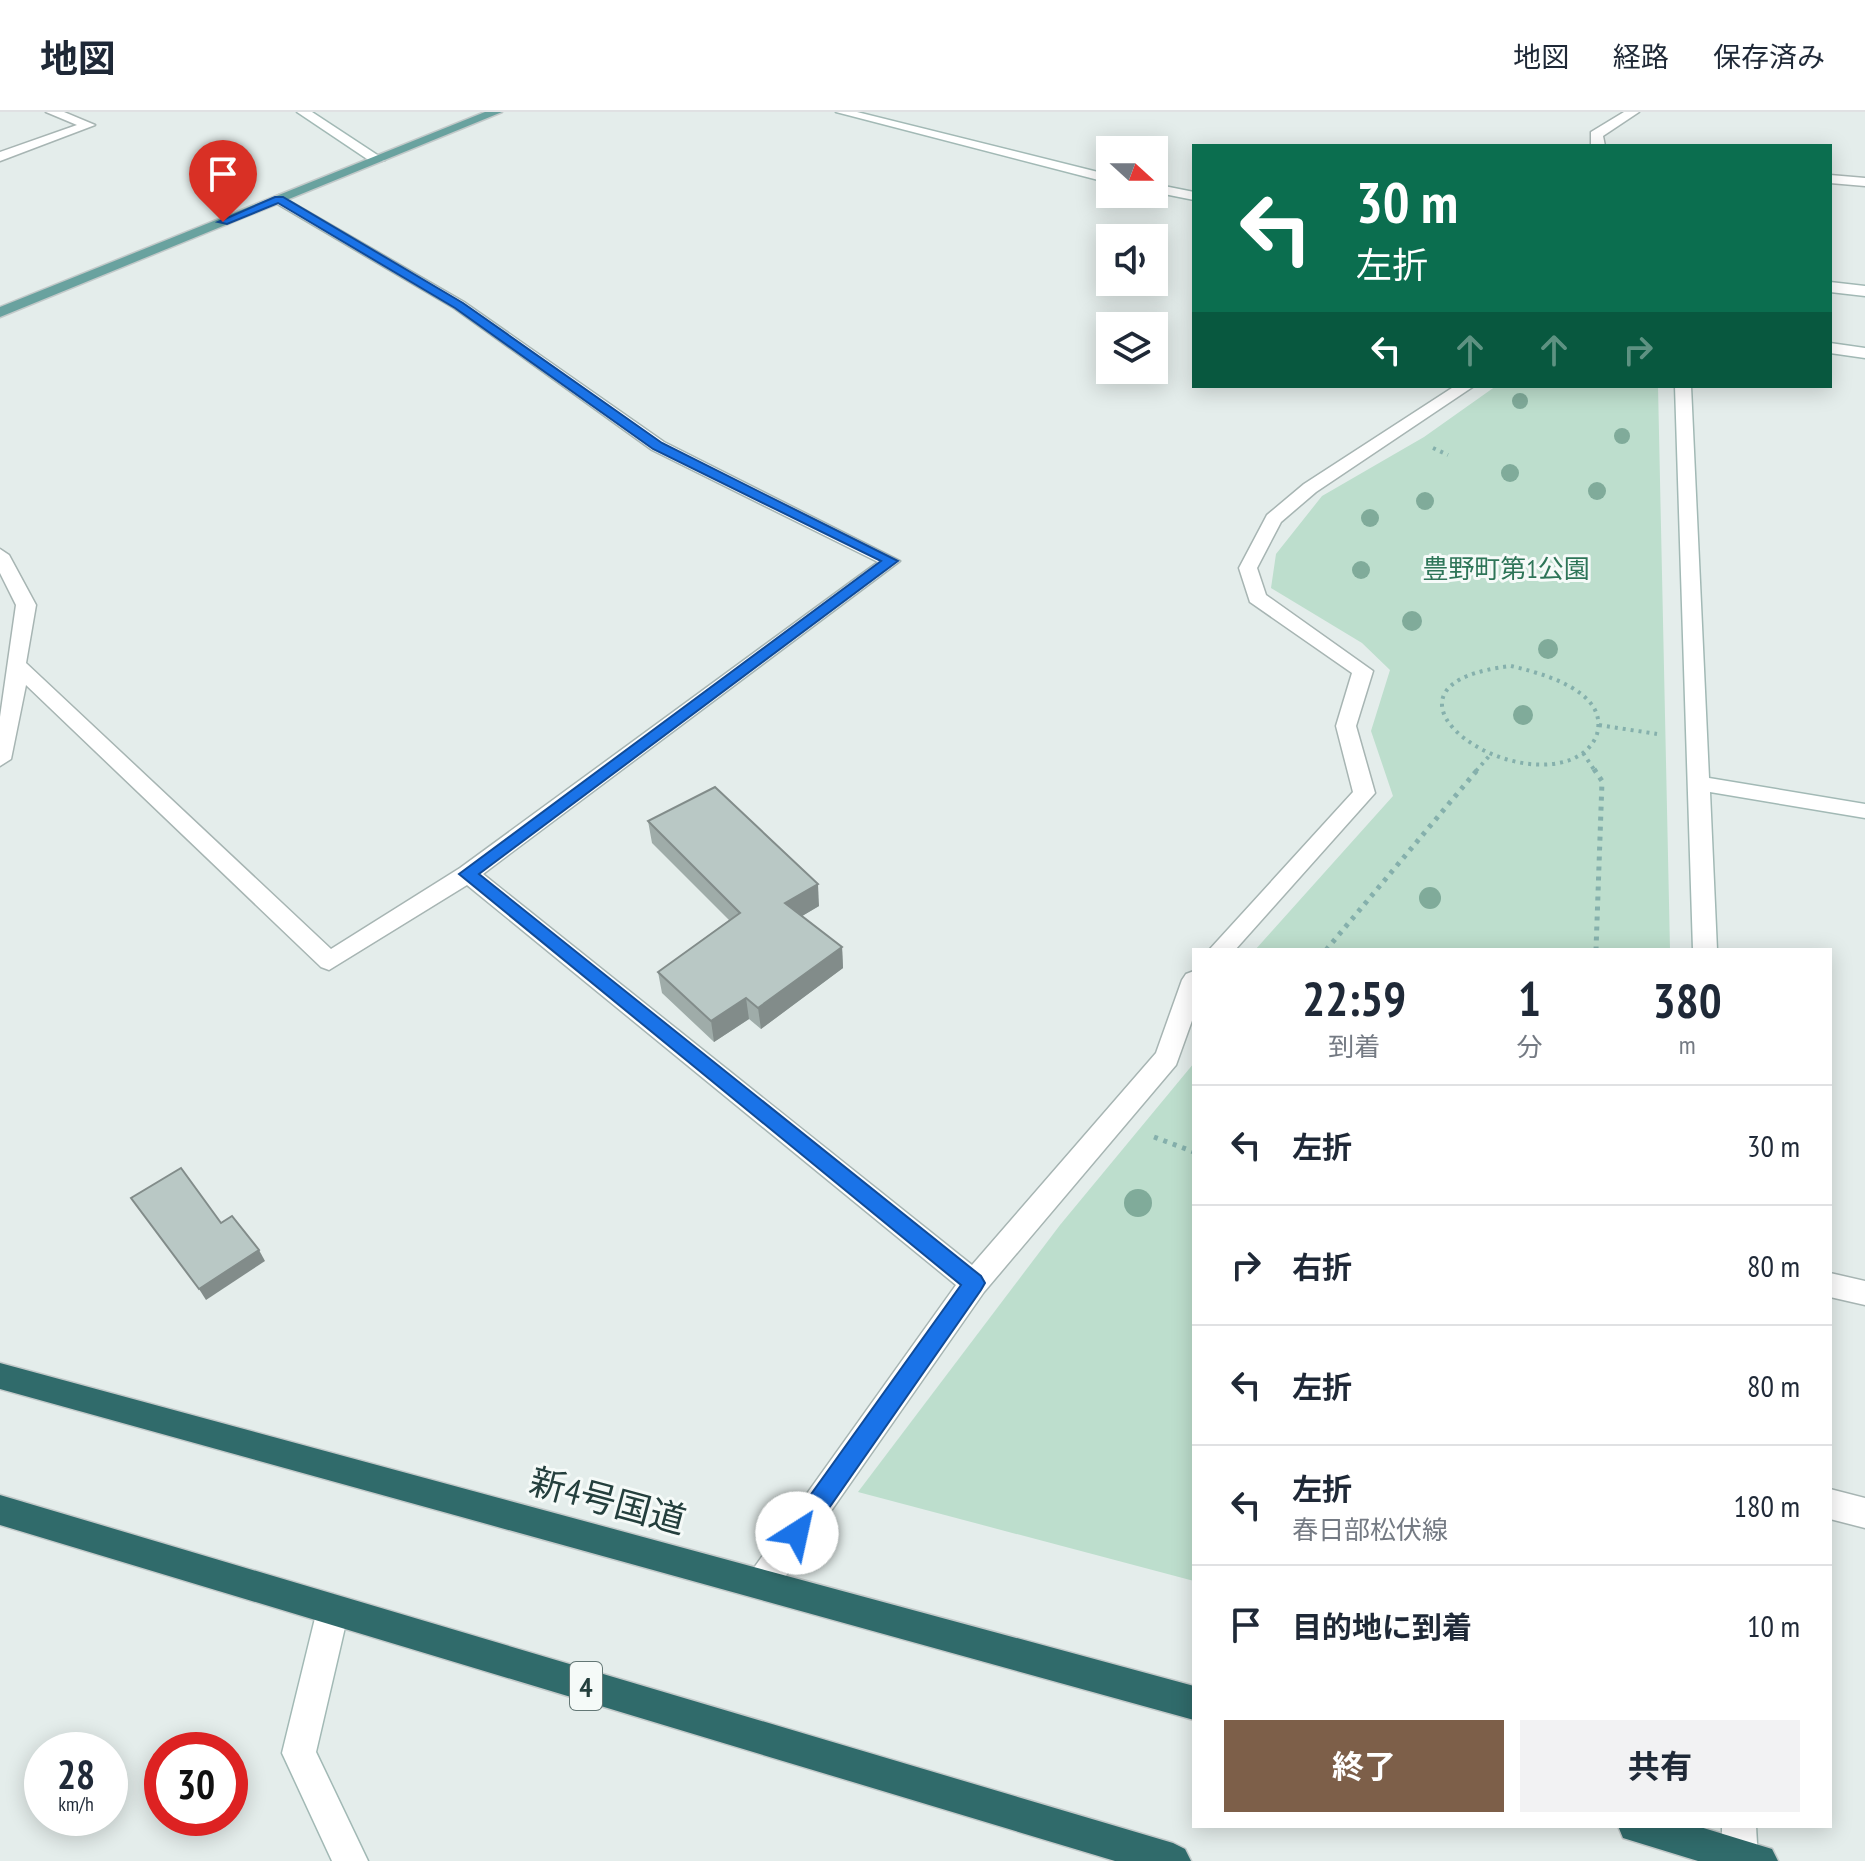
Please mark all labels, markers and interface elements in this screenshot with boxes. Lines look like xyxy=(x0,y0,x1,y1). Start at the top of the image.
text: 地図 xyxy=(40,33,116,82)
text: 地図 xyxy=(1513,38,1569,75)
text: 経路 xyxy=(1613,38,1669,75)
text: 保存済み xyxy=(1713,38,1825,75)
north arrow xyxy=(1096,136,1168,208)
map controls xyxy=(1096,136,1168,384)
pin xyxy=(189,140,257,222)
icon: arrive xyxy=(201,152,245,196)
text: 30 m xyxy=(1356,166,1458,238)
icon: left xyxy=(1224,176,1328,280)
button: sound xyxy=(1096,224,1168,296)
text: 左折 xyxy=(1356,241,1428,288)
button: layers xyxy=(1096,312,1168,384)
icon: left xyxy=(1364,328,1408,372)
icon: ahead xyxy=(1448,328,1492,372)
icon: ahead xyxy=(1532,328,1576,372)
icon: right xyxy=(1616,328,1660,372)
park label: 豊野町第1公園 xyxy=(1422,552,1590,585)
text: 22:59 xyxy=(1302,967,1406,1029)
text: 1 xyxy=(1518,967,1541,1029)
text: 380 xyxy=(1653,969,1722,1031)
text: m xyxy=(1679,1028,1696,1061)
text: 到着 xyxy=(1328,1030,1380,1063)
text: 分 xyxy=(1516,1030,1543,1063)
icon: left xyxy=(1224,1123,1268,1167)
text: 30 m xyxy=(1747,1126,1800,1165)
text: 左折 xyxy=(1292,1127,1352,1166)
icon: right xyxy=(1224,1243,1268,1287)
text: 80 m xyxy=(1747,1246,1800,1285)
text: 右折 xyxy=(1292,1247,1352,1286)
icon: left xyxy=(1224,1363,1268,1407)
text: 80 m xyxy=(1747,1366,1800,1405)
text: 左折 xyxy=(1292,1367,1352,1406)
street label: 新4号国道 xyxy=(525,1457,691,1543)
text: 左折 xyxy=(1292,1469,1352,1508)
icon: left xyxy=(1224,1483,1268,1527)
text: 180 m xyxy=(1734,1486,1800,1525)
position arrow xyxy=(755,1491,839,1575)
text: 春日部松伏線 xyxy=(1292,1513,1448,1546)
icon: arrive xyxy=(1224,1603,1268,1647)
text: 10 m xyxy=(1747,1606,1800,1645)
text: 目的地に到着 xyxy=(1292,1607,1472,1646)
road number: 4 xyxy=(570,1662,602,1710)
button: 終了 xyxy=(1224,1720,1504,1812)
button: 共有 xyxy=(1520,1720,1800,1812)
speed limit sign: 30 xyxy=(144,1732,248,1836)
text: 28 xyxy=(57,1748,95,1800)
text: km/h xyxy=(58,1791,94,1817)

